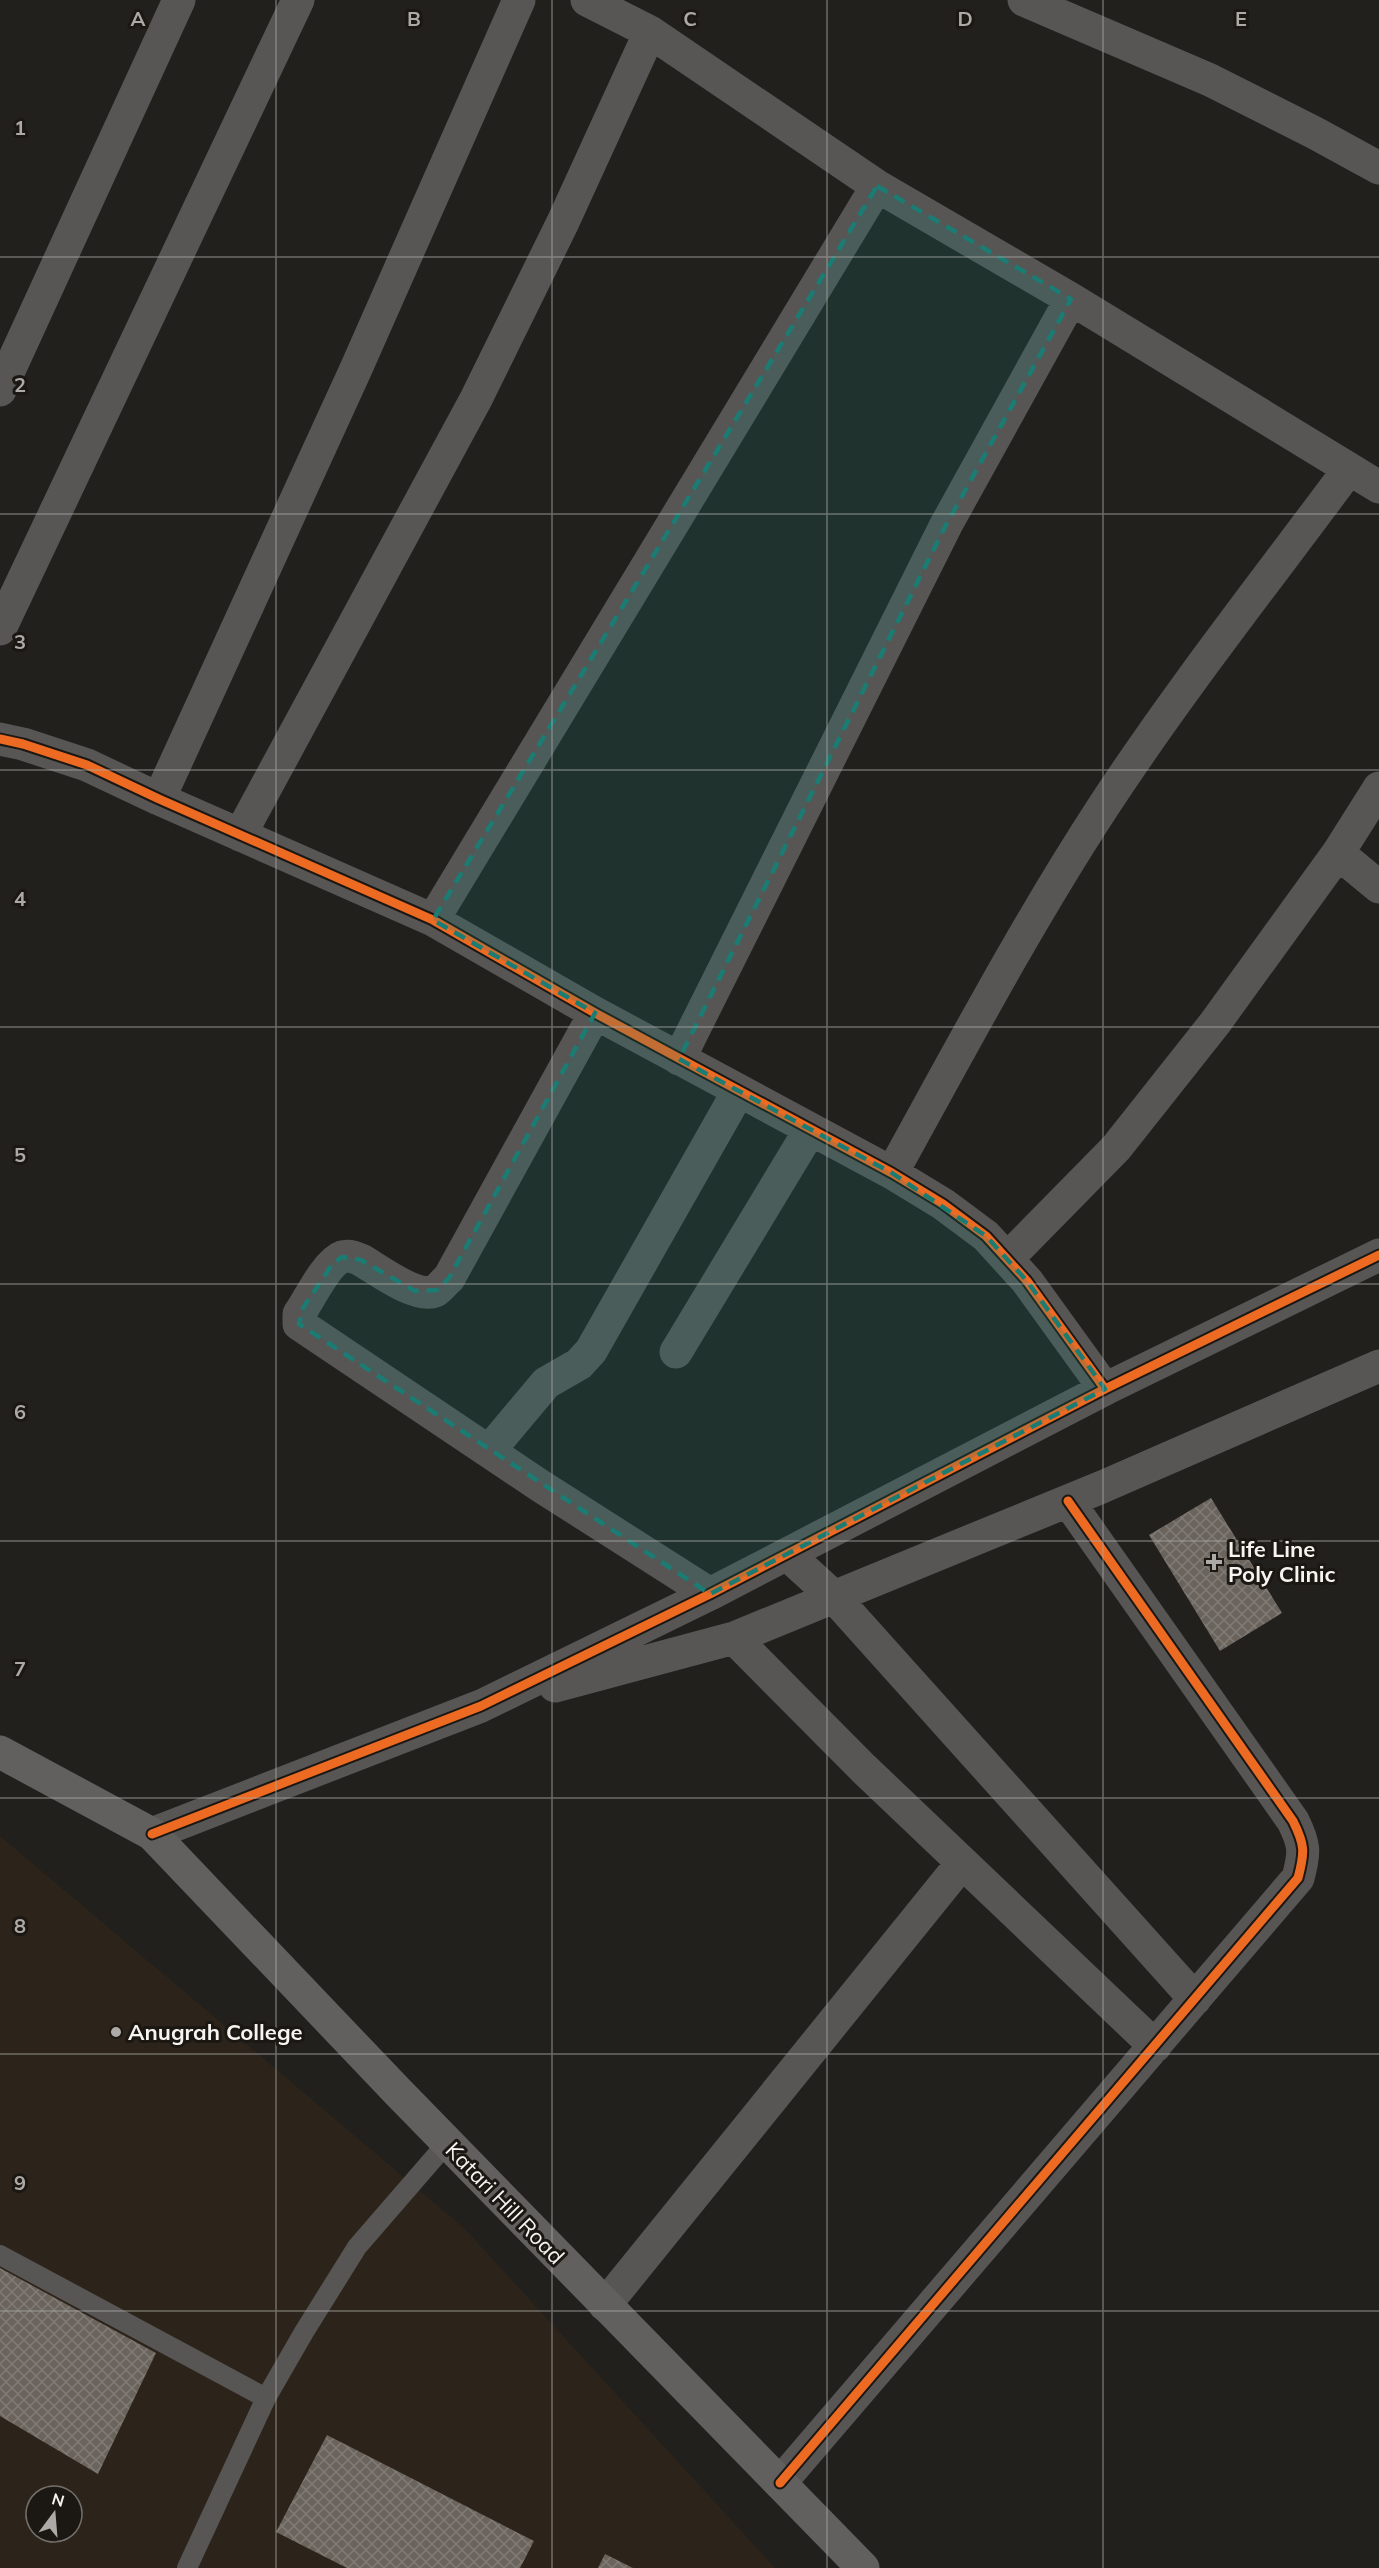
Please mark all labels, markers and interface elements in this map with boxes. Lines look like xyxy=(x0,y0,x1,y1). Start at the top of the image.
text: A xyxy=(131,6,146,31)
text: B xyxy=(407,6,421,31)
text: C xyxy=(683,6,697,31)
text: D xyxy=(957,6,973,31)
text: E xyxy=(1235,6,1247,31)
text: 1 xyxy=(14,115,26,140)
text: 2 xyxy=(14,372,26,397)
text: 3 xyxy=(14,629,26,654)
text: 4 xyxy=(14,886,26,911)
text: 5 xyxy=(14,1142,26,1167)
text: 6 xyxy=(14,1399,26,1424)
place label: Life Line Poly Clinic xyxy=(1228,1535,1336,1588)
marker: Life Line Poly Clinic xyxy=(1205,1553,1223,1571)
text: 7 xyxy=(14,1656,26,1681)
text: 8 xyxy=(14,1913,26,1938)
place label: Anugrah College xyxy=(128,2018,303,2046)
marker: Anugrah College xyxy=(109,2025,123,2039)
street label: Katari Hill Road xyxy=(440,2136,570,2270)
text: 9 xyxy=(14,2170,26,2195)
north arrow xyxy=(24,2484,84,2544)
text: N xyxy=(50,2488,67,2511)

